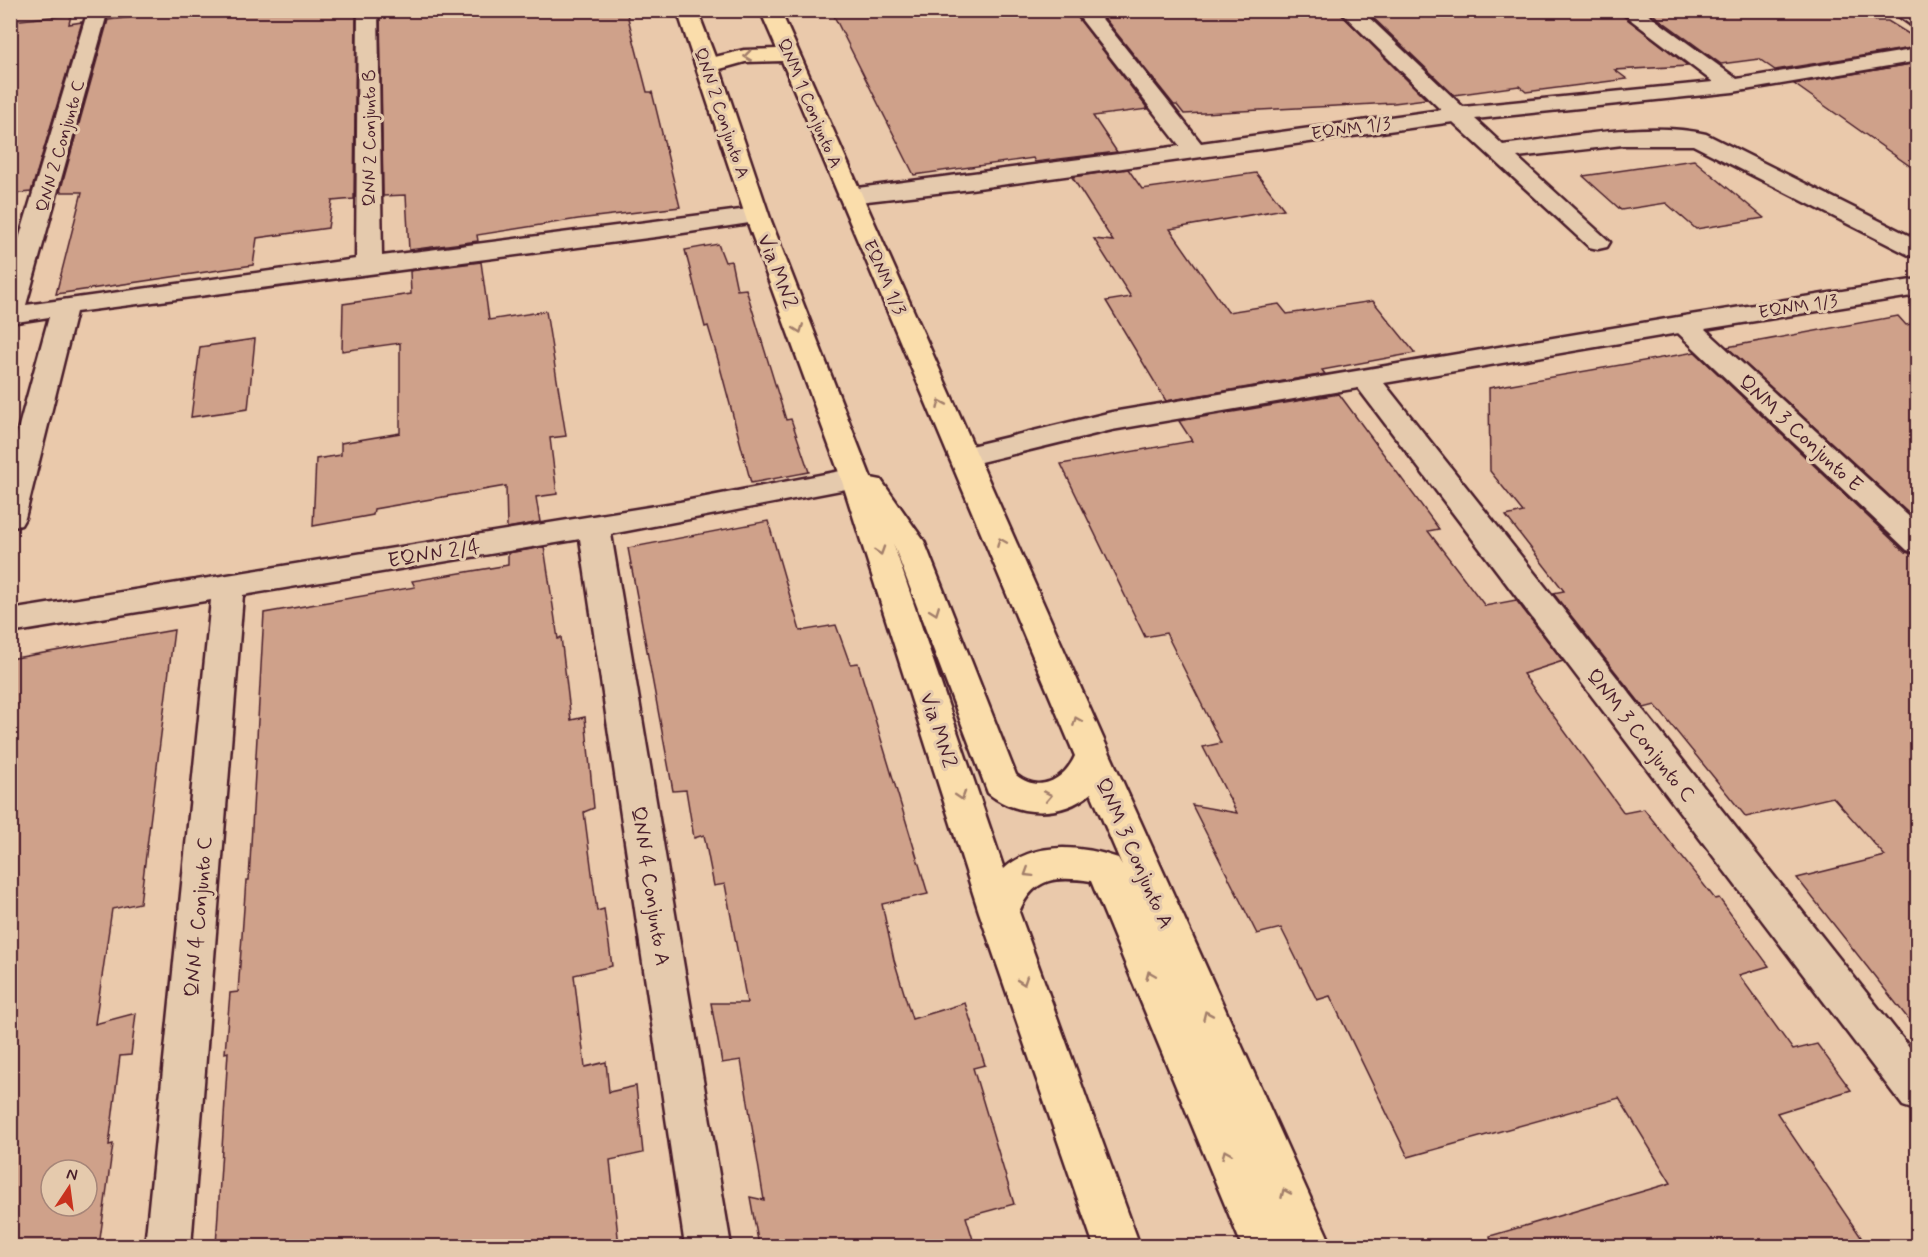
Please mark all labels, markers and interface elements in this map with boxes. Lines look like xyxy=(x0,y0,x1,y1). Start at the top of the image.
street label: QNM 1 Conjunto A xyxy=(771,35,847,172)
street label: QNN 2 Conjunto A xyxy=(687,45,755,182)
one-way arrow xyxy=(743,49,752,62)
street label: QNN 2 Conjunto B xyxy=(358,70,382,206)
street label: QNN 2 Conjunto C xyxy=(31,77,91,215)
street label: EQNM 1/3 xyxy=(1310,112,1392,146)
street label: Via MN2 xyxy=(750,230,804,313)
street label: EQNM 1/3 xyxy=(857,236,911,319)
street label: EQNM 1/3 xyxy=(1757,289,1839,325)
one-way arrow xyxy=(792,322,804,333)
street label: QNM 3 Conjunto E xyxy=(1732,369,1869,499)
one-way arrow xyxy=(936,399,948,410)
street label: EQNN 2/4 xyxy=(386,533,482,575)
one-way arrow xyxy=(996,537,1008,548)
one-way arrow xyxy=(873,545,885,556)
one-way arrow xyxy=(927,605,940,616)
street label: QNM 3 Conjunto C xyxy=(1579,663,1701,808)
street label: Via MN2 xyxy=(913,689,963,771)
one-way arrow xyxy=(1072,716,1084,727)
street label: QNM 3 Conjunto A xyxy=(1088,774,1180,933)
one-way arrow xyxy=(953,790,966,801)
one-way arrow xyxy=(1043,790,1053,803)
street label: QNN 4 Conjunto A xyxy=(624,804,676,968)
street label: QNN 4 Conjunto C xyxy=(178,835,220,999)
one-way arrow xyxy=(1023,866,1034,877)
one-way arrow xyxy=(1145,970,1157,981)
one-way arrow xyxy=(1016,975,1029,986)
one-way arrow xyxy=(1202,1010,1214,1021)
one-way arrow xyxy=(1221,1149,1233,1160)
north arrow xyxy=(39,1158,99,1218)
text: N xyxy=(64,1163,80,1186)
one-way arrow xyxy=(1281,1188,1293,1199)

